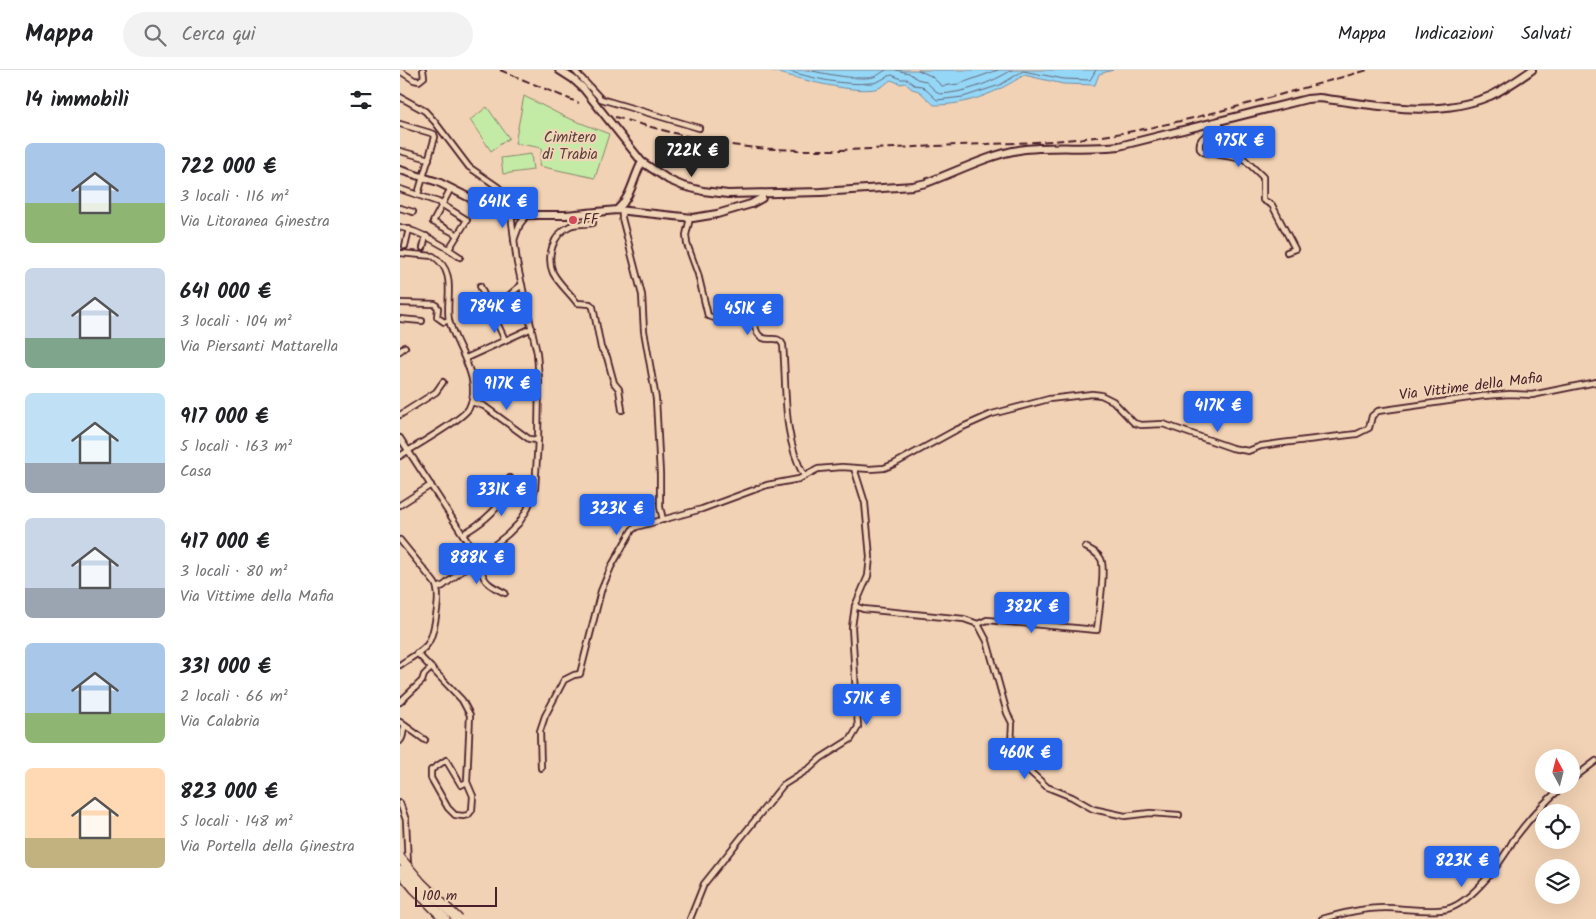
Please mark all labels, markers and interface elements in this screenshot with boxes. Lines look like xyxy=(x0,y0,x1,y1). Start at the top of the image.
search box xyxy=(123,12,473,57)
text: Mappa xyxy=(25,15,93,54)
text: Cerca qui xyxy=(181,20,255,50)
text: Mappa xyxy=(1338,20,1386,49)
text: Indicazioni xyxy=(1414,20,1493,49)
text: Salvati xyxy=(1521,20,1571,49)
icon: search xyxy=(141,21,169,49)
text: 14 immobili xyxy=(25,84,129,117)
icon: filters xyxy=(347,86,375,114)
park label: Cimitero di Trabia xyxy=(542,126,598,167)
pin: 975K € xyxy=(1198,126,1280,168)
text: 975K € xyxy=(1214,129,1264,154)
pin: 722K € xyxy=(651,136,733,178)
text: 722K € xyxy=(666,139,718,164)
text: 722 000 € xyxy=(180,151,276,184)
icon: home xyxy=(65,163,125,223)
text: 3 locali · 116 m² xyxy=(180,184,289,209)
pin: 641K € xyxy=(462,186,544,229)
text: 641K € xyxy=(479,190,527,215)
place label: FF xyxy=(583,208,600,232)
text: Via Litoranea Ginestra xyxy=(180,209,330,234)
marker: FF xyxy=(567,214,579,226)
text: 641 000 € xyxy=(180,276,271,309)
icon: home xyxy=(65,288,125,348)
pin: 784K € xyxy=(454,292,536,334)
pin: 451K € xyxy=(707,294,789,336)
text: 784K € xyxy=(469,295,521,320)
text: 451K € xyxy=(724,297,772,322)
text: 3 locali · 104 m² xyxy=(180,309,292,334)
text: Via Piersanti Mattarella xyxy=(180,334,338,359)
street label: Via Vittime della Mafia xyxy=(1398,366,1544,408)
pin: 917K € xyxy=(466,368,548,411)
text: 917K € xyxy=(484,372,530,397)
pin: 417K € xyxy=(1177,390,1259,433)
text: 417K € xyxy=(1194,394,1242,419)
text: 917 000 € xyxy=(180,401,269,434)
icon: home xyxy=(65,413,125,473)
text: 5 locali · 163 m² xyxy=(180,434,292,459)
text: Casa xyxy=(180,459,211,484)
pin: 331K € xyxy=(461,474,543,517)
text: 331K € xyxy=(478,478,526,503)
pin: 323K € xyxy=(576,494,658,536)
text: 323K € xyxy=(591,497,643,522)
text: 417 000 € xyxy=(180,526,270,559)
icon: home xyxy=(65,538,125,598)
pin: 888K € xyxy=(436,542,518,585)
text: 888K € xyxy=(450,546,504,571)
text: 3 locali · 80 m² xyxy=(180,559,287,584)
text: Via Vittime della Mafia xyxy=(180,584,334,609)
pin: 382K € xyxy=(991,592,1073,634)
text: 382K € xyxy=(1005,595,1059,620)
text: 331 000 € xyxy=(180,651,271,684)
icon: home xyxy=(65,663,125,723)
text: 2 locali · 66 m² xyxy=(180,684,288,709)
pin: 571K € xyxy=(826,684,908,726)
text: 571K € xyxy=(844,687,890,712)
text: Via Calabria xyxy=(180,709,260,734)
pin: 460K € xyxy=(984,738,1066,780)
text: 460K € xyxy=(999,741,1051,766)
north arrow xyxy=(1535,749,1580,794)
map controls xyxy=(1535,749,1580,904)
text: 823 000 € xyxy=(180,776,278,809)
icon: home xyxy=(65,788,125,848)
button: locate xyxy=(1535,804,1580,849)
text: 5 locali · 148 m² xyxy=(180,809,293,834)
text: Via Portella della Ginestra xyxy=(180,834,355,859)
pin: 823K € xyxy=(1421,846,1503,888)
text: 823K € xyxy=(1435,849,1489,874)
button: layers xyxy=(1535,859,1580,904)
scale bar xyxy=(415,884,498,907)
text: 100 m xyxy=(422,885,457,907)

